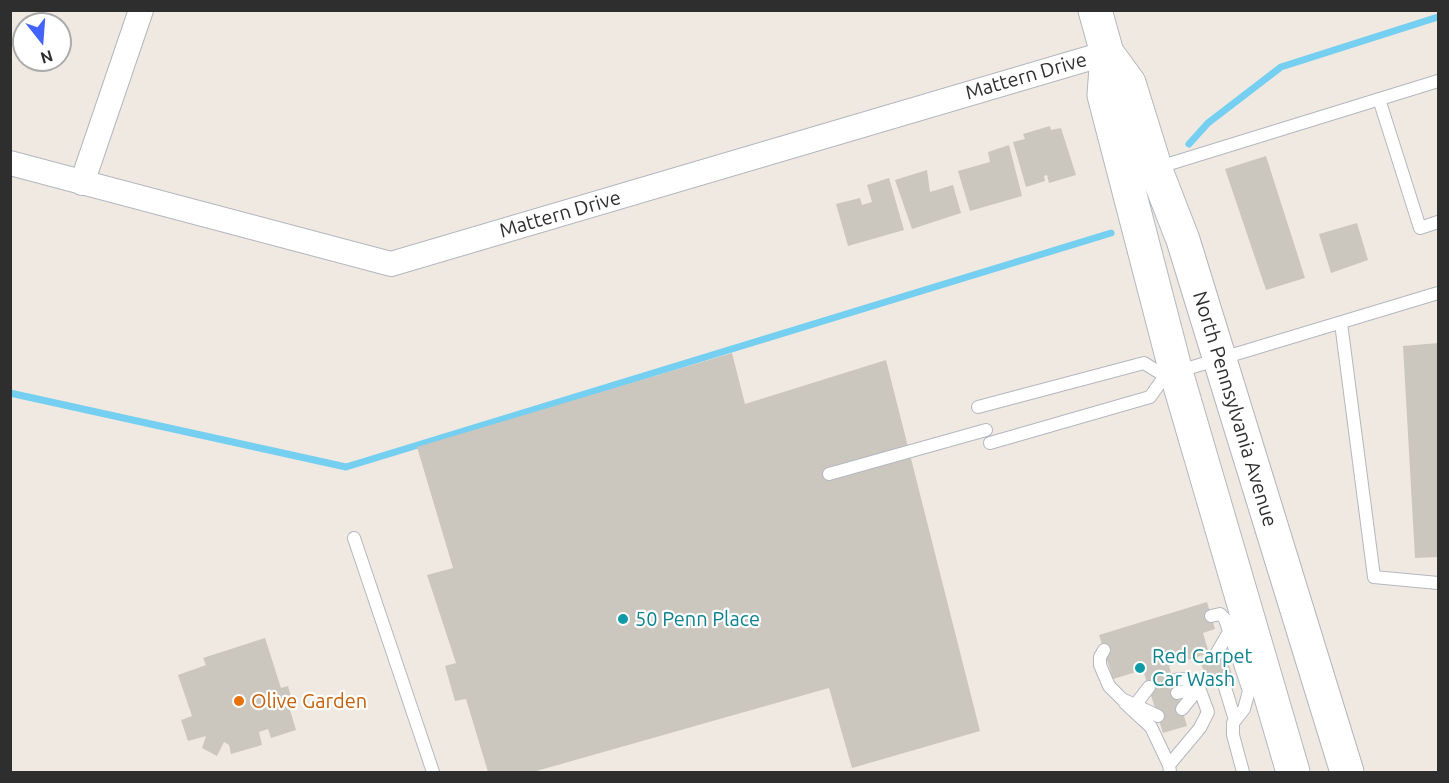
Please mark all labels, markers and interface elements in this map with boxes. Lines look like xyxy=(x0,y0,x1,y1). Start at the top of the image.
north arrow xyxy=(12,12,72,72)
text: N xyxy=(38,47,55,68)
street label: Mattern Drive xyxy=(962,47,1090,105)
street label: Mattern Drive xyxy=(496,185,624,243)
street label: North Pennsylvania Avenue xyxy=(1188,288,1282,530)
place label: 50 Penn Place xyxy=(635,607,760,631)
marker: 50 Penn Place xyxy=(616,612,630,626)
place label: Red Carpet Car Wash xyxy=(1152,644,1252,691)
marker: Red Carpet Car Wash xyxy=(1133,661,1147,675)
place label: Olive Garden xyxy=(251,689,367,713)
marker: Olive Garden xyxy=(232,694,246,708)

